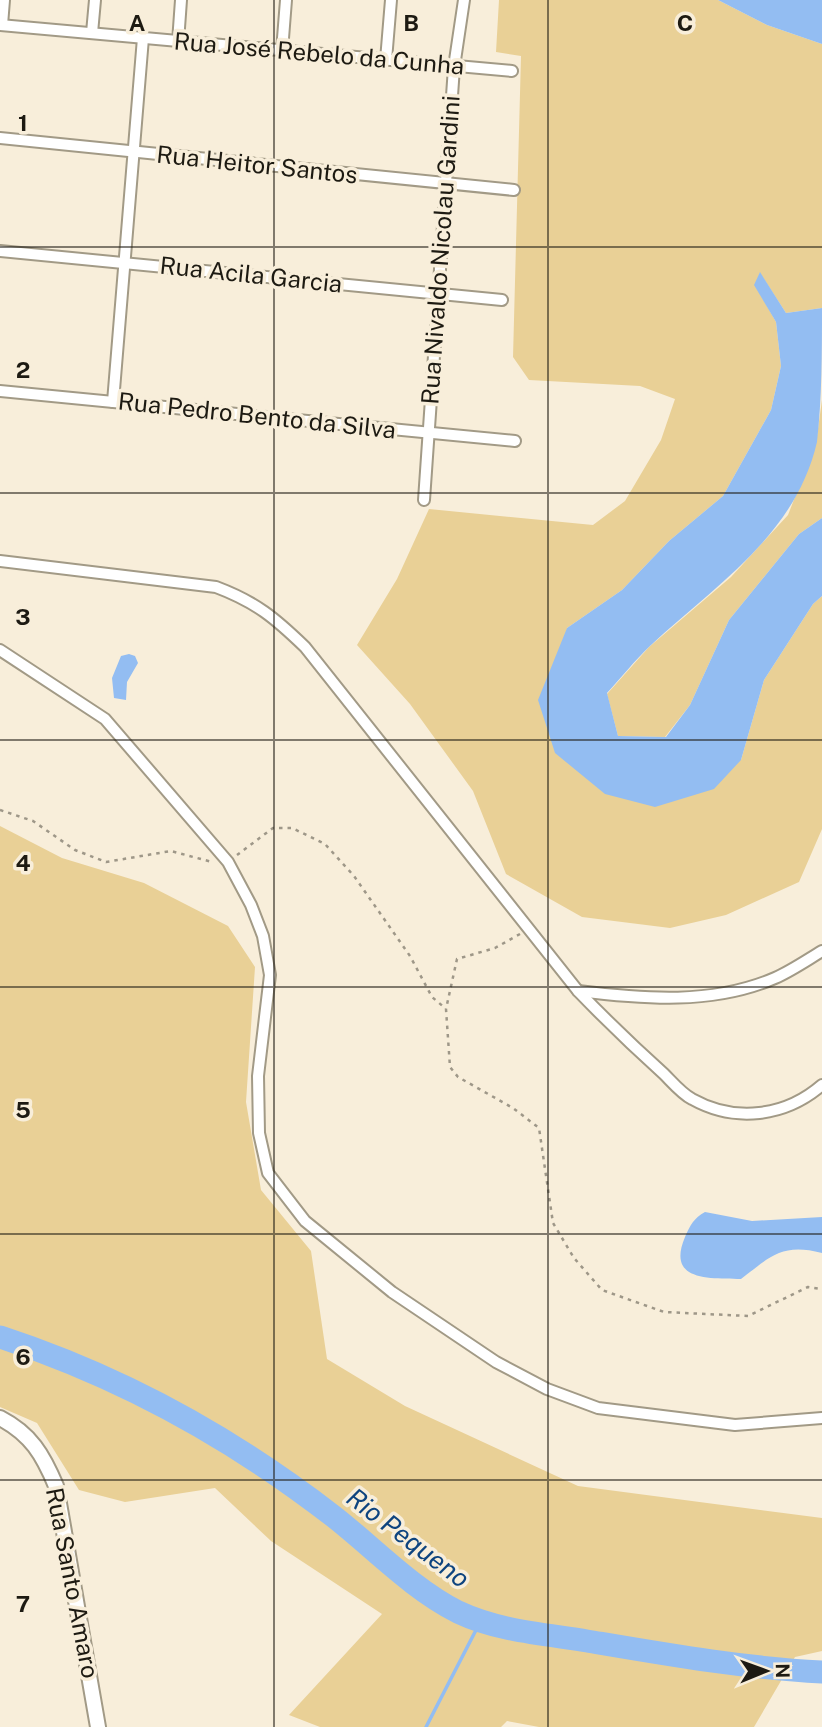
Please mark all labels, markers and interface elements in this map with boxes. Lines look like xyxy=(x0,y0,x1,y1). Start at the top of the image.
text: A xyxy=(129,9,146,36)
text: B xyxy=(403,9,419,36)
text: C xyxy=(677,9,693,36)
street label: Rua José Rebelo da Cunha xyxy=(173,26,465,80)
street label: Rua Nivaldo Nicolau Gardini xyxy=(415,95,465,405)
text: 1 xyxy=(18,109,28,136)
street label: Rua Heitor Santos xyxy=(155,140,359,188)
street label: Rua Acila Garcia xyxy=(159,251,344,298)
text: 2 xyxy=(16,356,30,383)
street label: Rua Pedro Bento da Silva xyxy=(117,386,397,444)
text: 3 xyxy=(15,603,31,630)
text: 4 xyxy=(15,849,31,876)
text: 5 xyxy=(15,1096,31,1123)
text: 6 xyxy=(15,1343,31,1370)
water label: Rio Pequeno xyxy=(341,1481,476,1594)
street label: Rua Santo Amaro xyxy=(41,1485,105,1681)
text: 7 xyxy=(16,1590,30,1617)
north arrow xyxy=(731,1636,801,1706)
text: N xyxy=(772,1663,794,1678)

